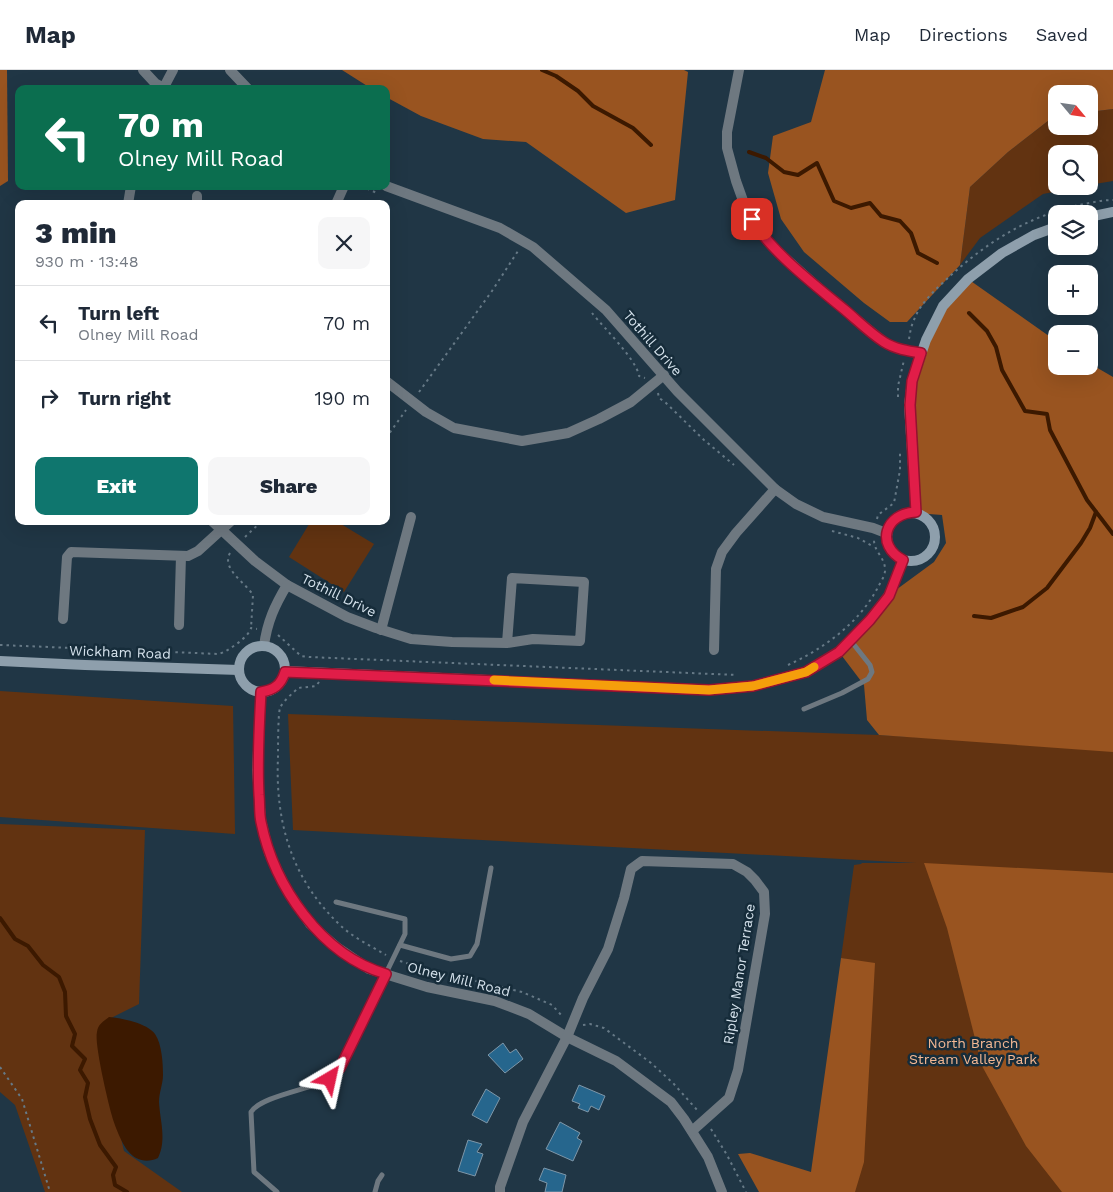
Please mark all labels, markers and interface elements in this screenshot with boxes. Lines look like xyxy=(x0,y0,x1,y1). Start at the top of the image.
text: Map xyxy=(25,21,76,49)
text: Map xyxy=(854,24,891,45)
text: Directions xyxy=(919,24,1008,45)
text: Saved xyxy=(1036,24,1088,45)
north arrow xyxy=(1048,85,1098,135)
map controls xyxy=(1048,85,1098,375)
text: 70 m xyxy=(118,104,204,146)
icon: left xyxy=(35,105,100,170)
button: search xyxy=(1048,145,1098,195)
text: Olney Mill Road xyxy=(118,146,284,171)
pin xyxy=(731,198,773,240)
icon: arrive xyxy=(738,205,766,233)
button: layers xyxy=(1048,205,1098,255)
text: 3 min xyxy=(35,215,117,250)
button: close xyxy=(318,217,370,269)
text: 930 m · 13:48 xyxy=(35,252,139,271)
button: + xyxy=(1048,265,1098,315)
text: Turn left xyxy=(78,302,159,325)
street label: Tothill Drive xyxy=(620,307,686,379)
icon: left xyxy=(35,309,63,337)
text: 70 m xyxy=(323,312,370,335)
text: Olney Mill Road xyxy=(78,325,199,344)
button: − xyxy=(1048,325,1098,375)
icon: right xyxy=(35,384,63,412)
text: Turn right xyxy=(78,387,171,410)
text: 190 m xyxy=(314,387,370,410)
button: Exit xyxy=(35,457,198,515)
button: Share xyxy=(208,457,370,515)
street label: Tothill Drive xyxy=(299,570,379,620)
street label: Wickham Road xyxy=(69,642,171,662)
street label: Ripley Manor Terrace xyxy=(720,903,758,1045)
street label: Olney Mill Road xyxy=(406,958,512,1000)
park label: North Branch Stream Valley Park xyxy=(909,1035,1037,1067)
position arrow xyxy=(303,1052,355,1104)

